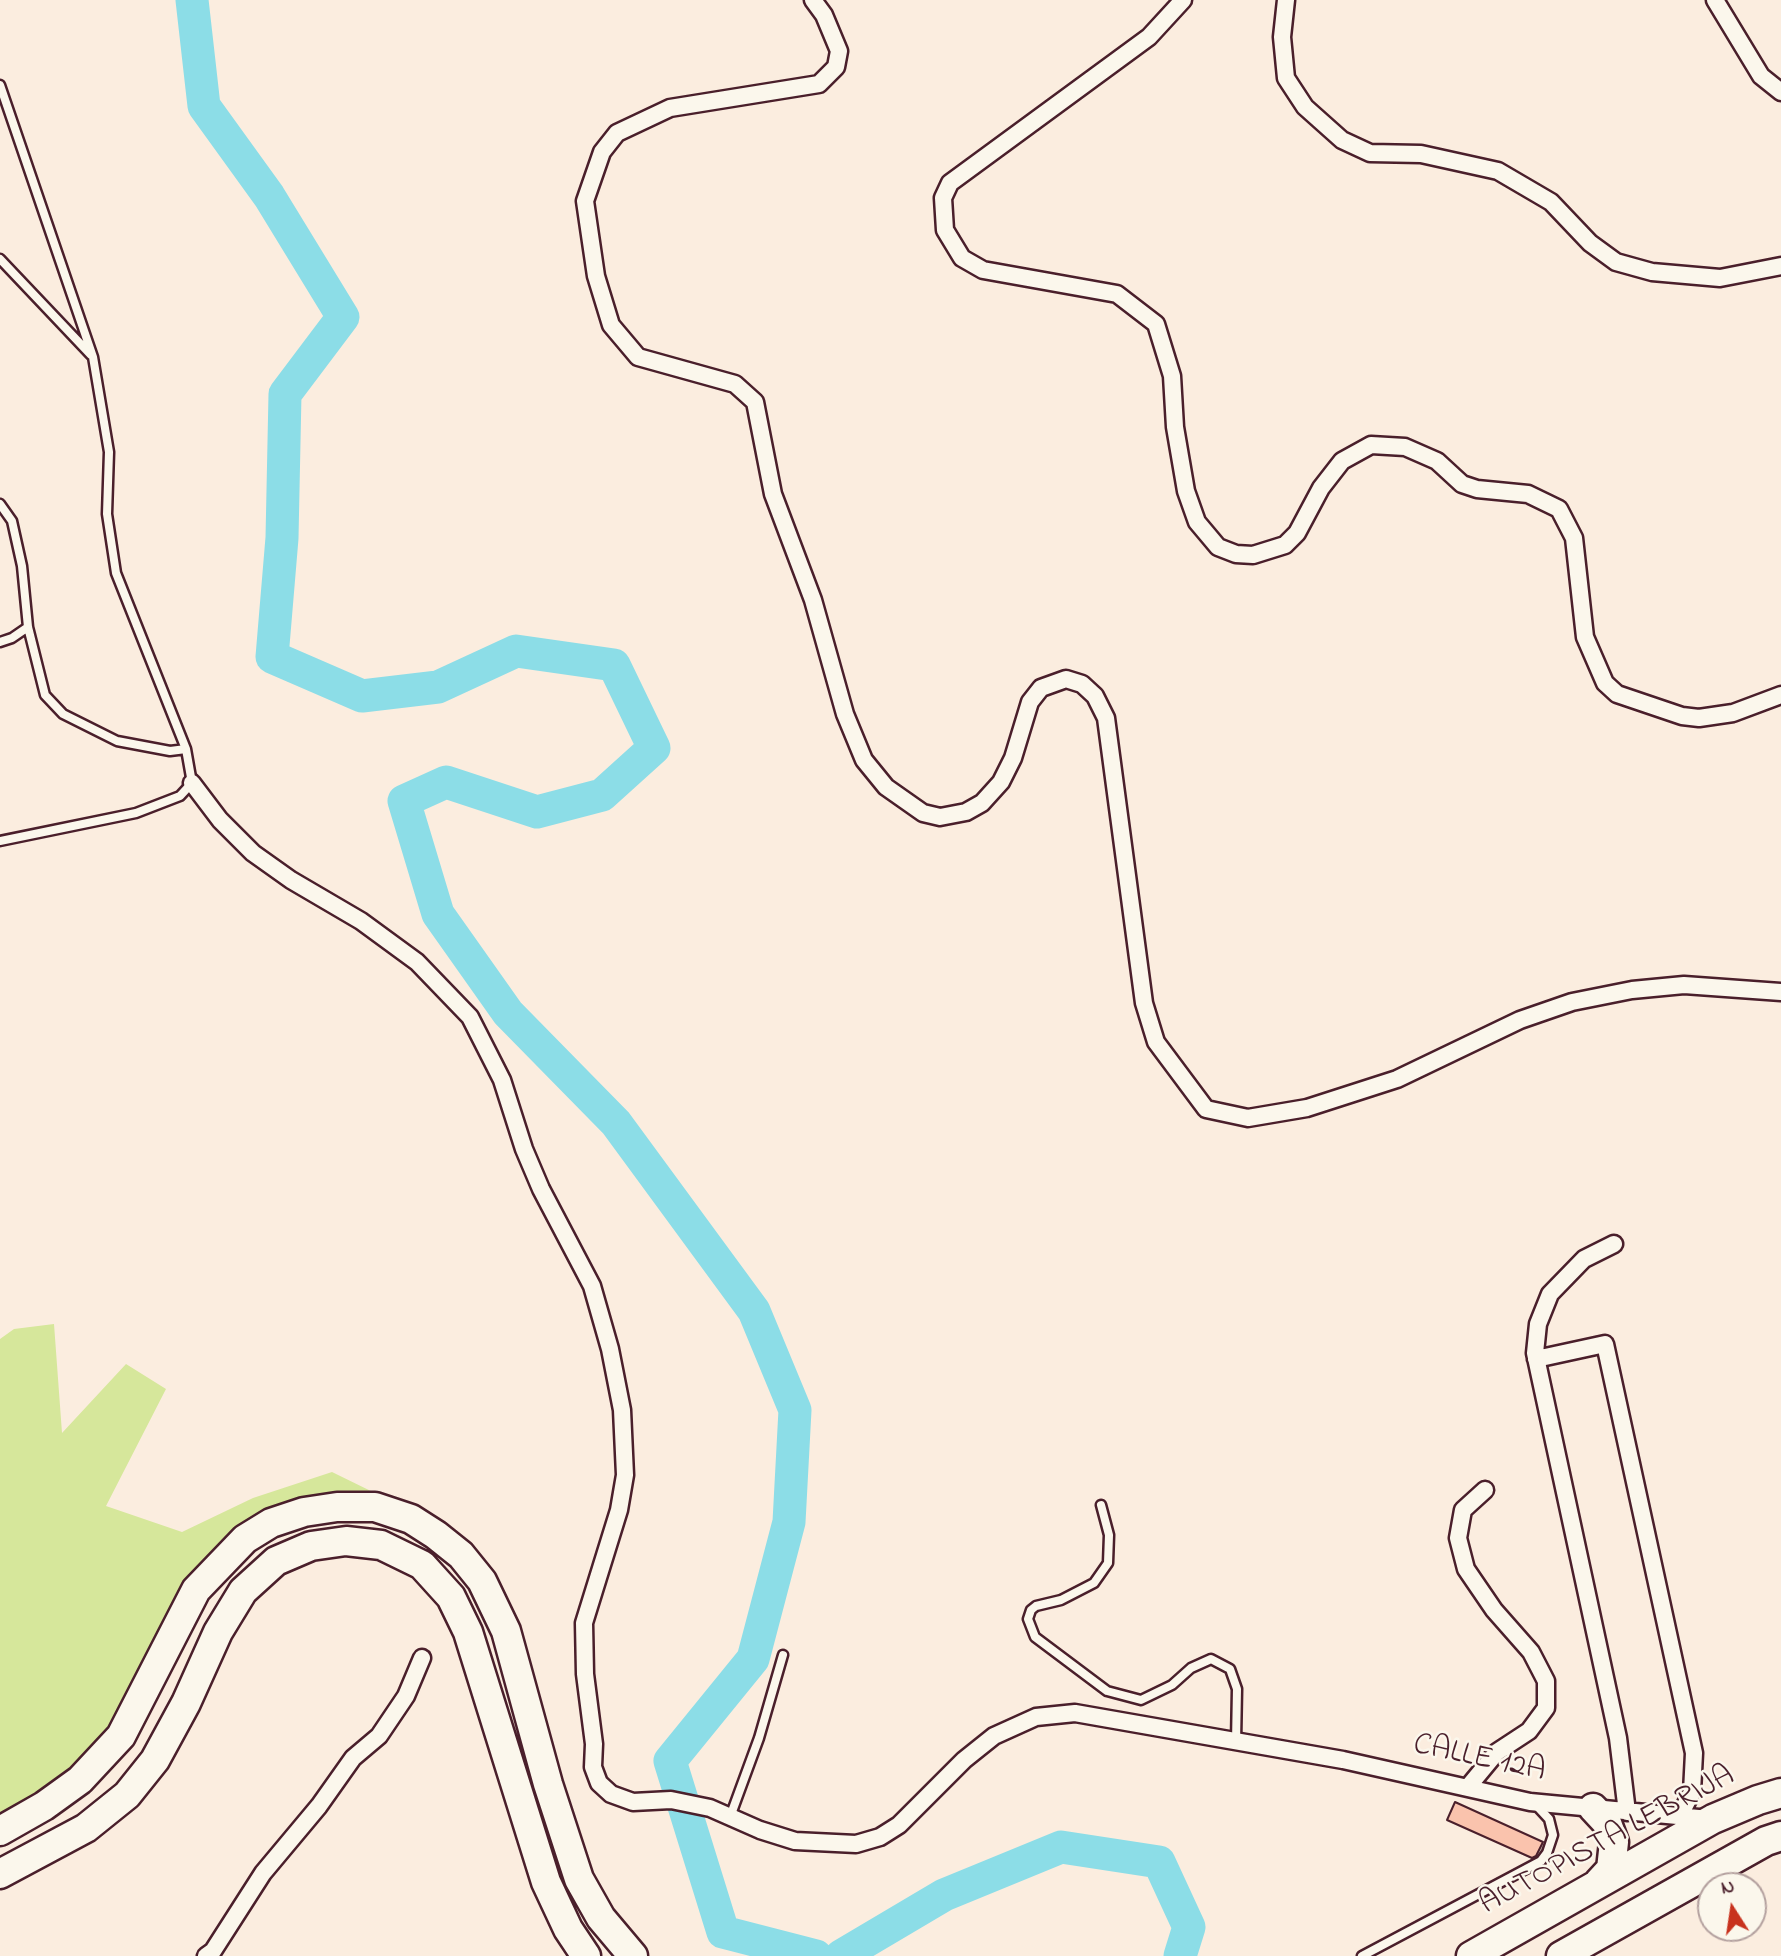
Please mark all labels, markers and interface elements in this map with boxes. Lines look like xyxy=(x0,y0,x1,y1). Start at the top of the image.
street label: CALLE 12A xyxy=(1409,1727,1549,1793)
street label: AUTOPISTA LEBRIJA xyxy=(1474,1759,1742,1925)
north arrow xyxy=(1697,1872,1767,1942)
text: N xyxy=(1719,1873,1737,1902)

